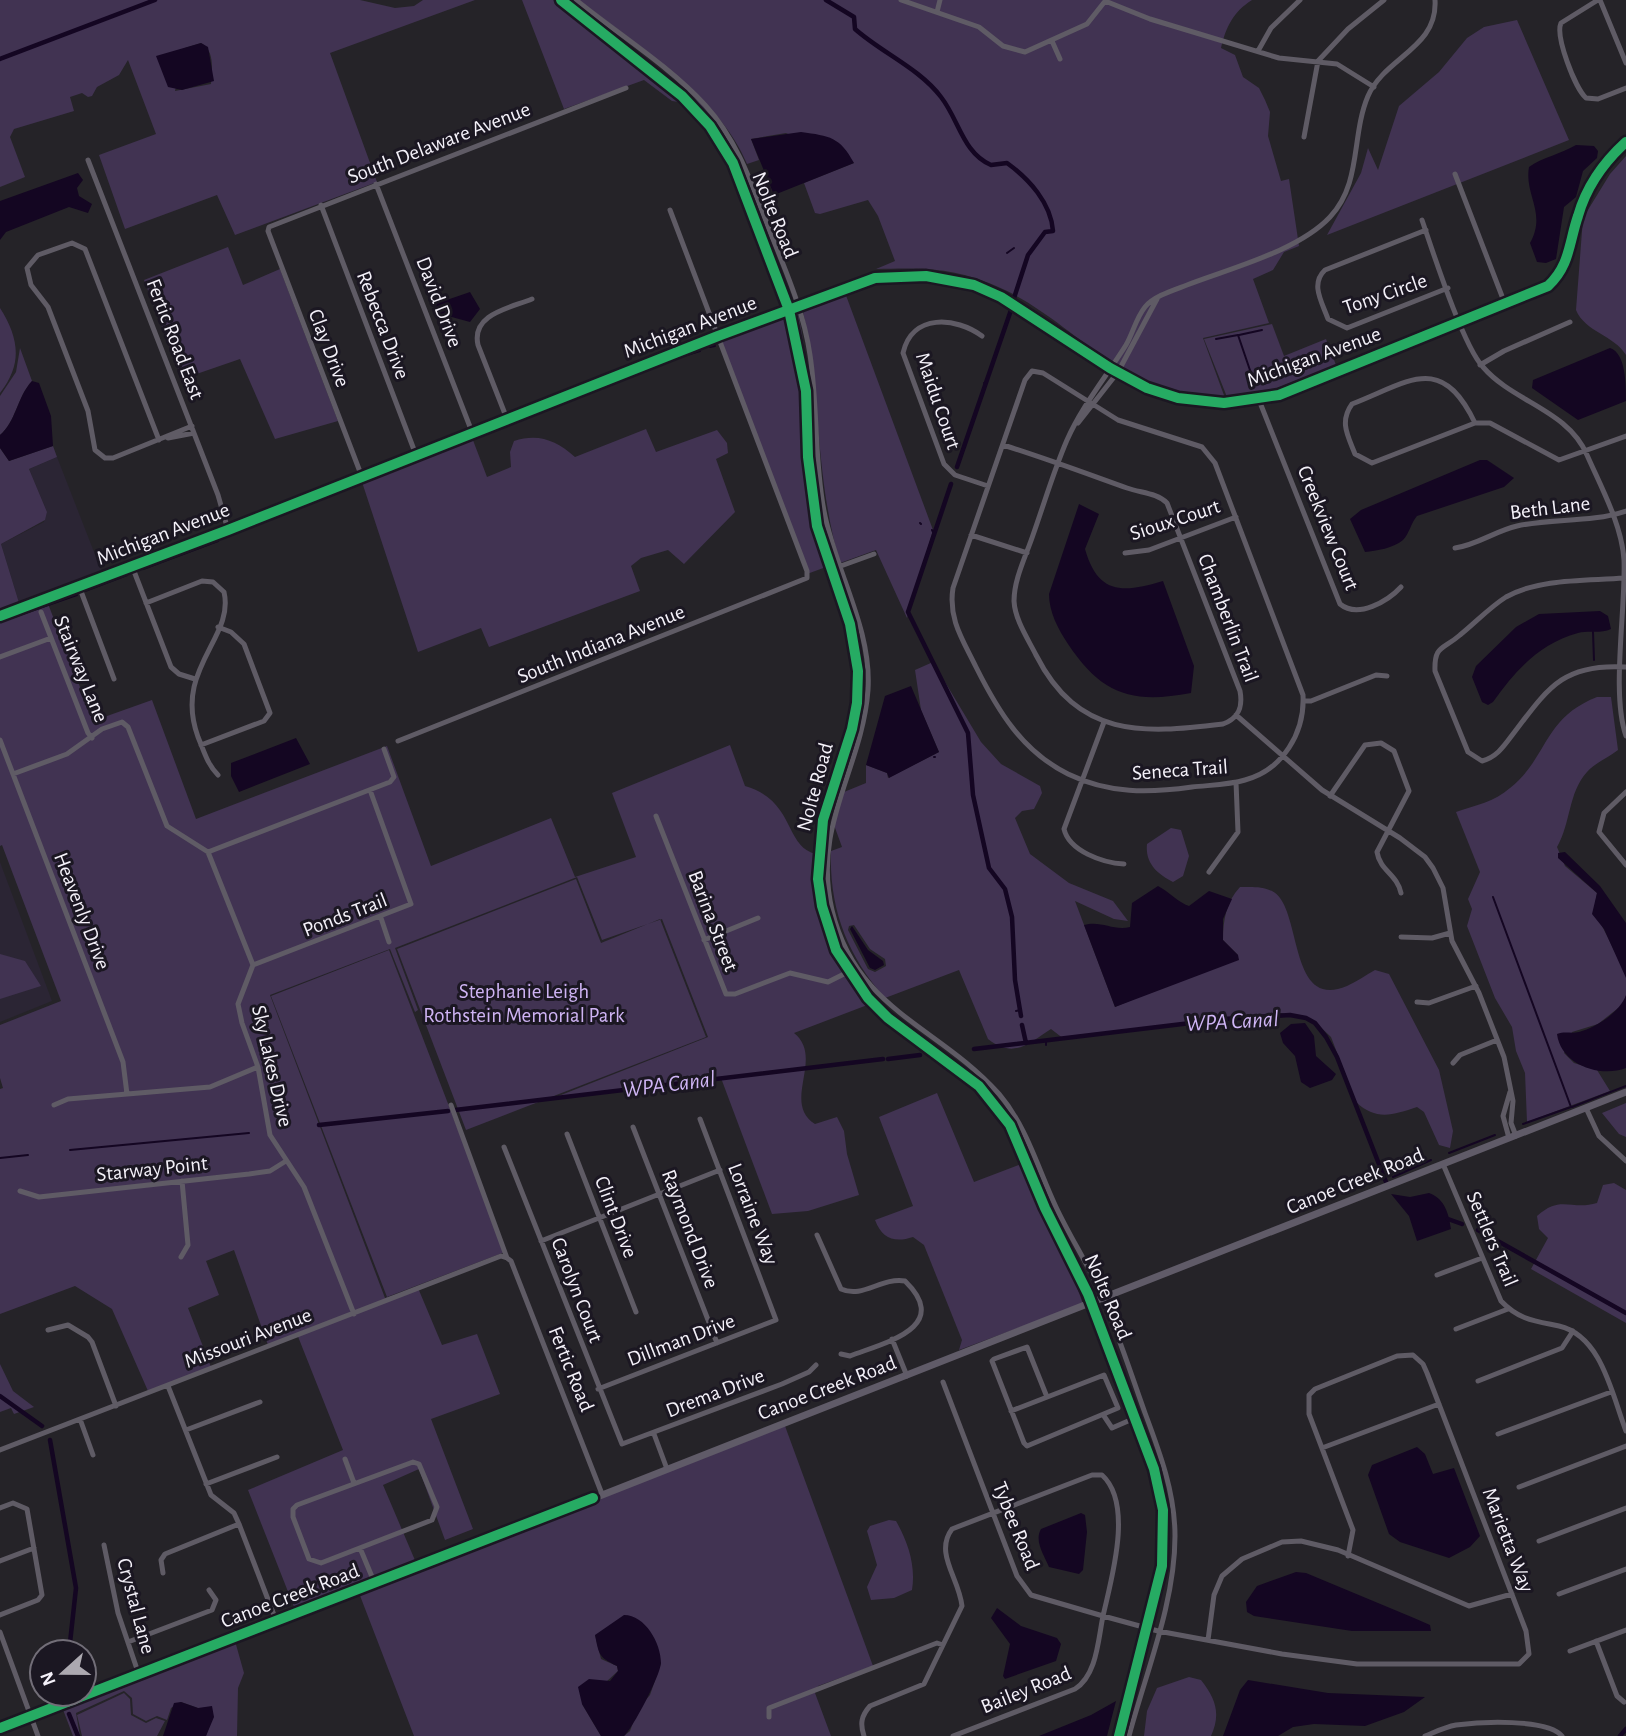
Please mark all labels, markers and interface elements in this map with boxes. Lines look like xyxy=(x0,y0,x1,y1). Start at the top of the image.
street label: South Delaware Avenue xyxy=(345,98,533,188)
street label: Nolte Road xyxy=(748,169,802,261)
street label: David Drive xyxy=(412,254,466,350)
street label: Rebecca Drive xyxy=(353,268,413,382)
street label: Tony Circle xyxy=(1340,270,1430,318)
street label: Fertic Road East xyxy=(142,276,208,402)
street label: Michigan Avenue xyxy=(621,292,759,362)
street label: Clay Drive xyxy=(305,306,353,390)
street label: Michigan Avenue xyxy=(1244,323,1384,391)
street label: Maidu Court xyxy=(912,350,964,452)
street label: Creekview Court xyxy=(1293,463,1363,594)
street label: Beth Lane xyxy=(1509,493,1591,523)
street label: Sioux Court xyxy=(1127,495,1223,544)
street label: Michigan Avenue xyxy=(94,499,232,569)
street label: Chamberlin Trail xyxy=(1194,551,1262,685)
street label: South Indiana Avenue xyxy=(514,601,688,687)
street label: Stairway Lane xyxy=(50,613,112,725)
street label: Nolte Road xyxy=(793,740,837,834)
street label: Seneca Trail xyxy=(1131,756,1229,784)
street label: Heavenly Drive xyxy=(50,850,114,972)
street label: Barina Street xyxy=(684,868,742,975)
street label: Ponds Trail xyxy=(300,889,390,941)
park label: Stephanie Leigh Rothstein Memorial Park xyxy=(423,981,625,1026)
street label: Sky Lakes Drive xyxy=(248,1003,296,1129)
water label: WPA Canal xyxy=(1185,1008,1280,1036)
water label: WPA Canal xyxy=(621,1068,717,1102)
street label: Canoe Creek Road xyxy=(1283,1144,1427,1218)
street label: Starway Point xyxy=(95,1153,209,1185)
street label: Lorraine Way xyxy=(724,1160,782,1268)
street label: Raymond Drive xyxy=(658,1167,722,1291)
street label: Clint Drive xyxy=(591,1173,641,1261)
street label: Settlers Trail xyxy=(1463,1188,1521,1290)
street label: Carolyn Court xyxy=(547,1235,607,1346)
street label: Nolte Road xyxy=(1081,1251,1135,1343)
street label: Missouri Avenue xyxy=(181,1304,315,1372)
street label: Dillman Drive xyxy=(624,1310,738,1370)
street label: Fertic Road xyxy=(544,1323,598,1415)
street label: Canoe Creek Road xyxy=(755,1352,899,1424)
street label: Drema Drive xyxy=(663,1365,767,1421)
street label: Tybee Road xyxy=(989,1479,1043,1573)
street label: Marietta Way xyxy=(1478,1485,1538,1595)
street label: Crystal Lane xyxy=(113,1556,159,1656)
street label: Canoe Creek Road xyxy=(218,1560,362,1632)
north arrow xyxy=(28,1638,98,1708)
street label: Bailey Road xyxy=(978,1662,1074,1718)
text: N xyxy=(37,1669,60,1688)

